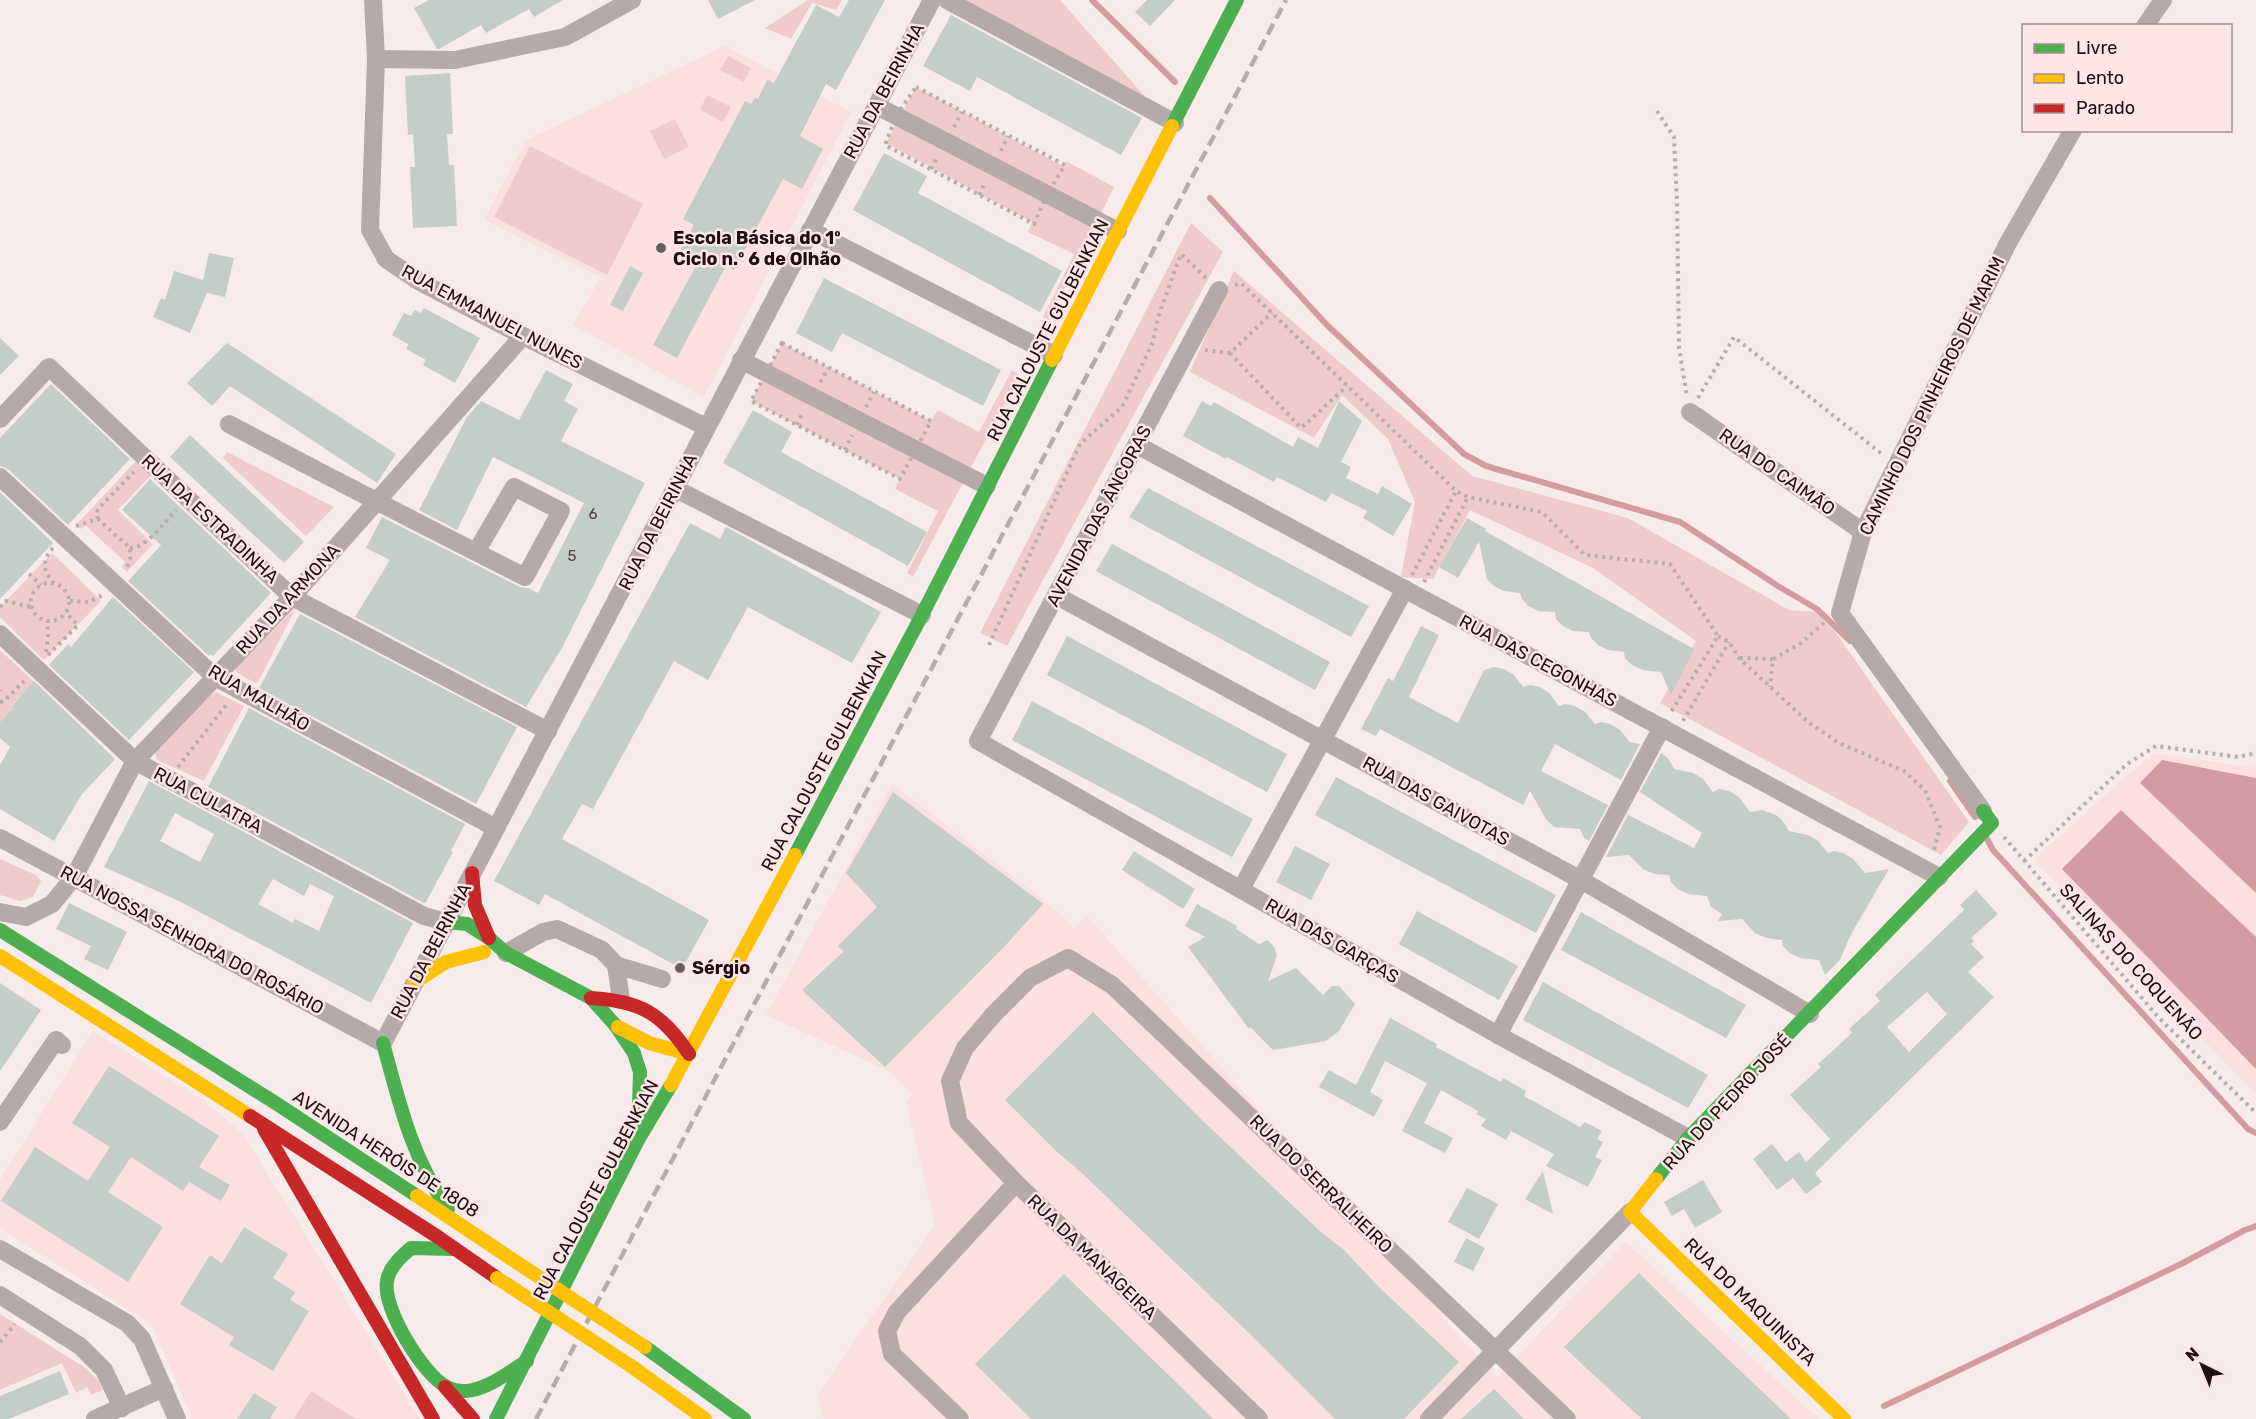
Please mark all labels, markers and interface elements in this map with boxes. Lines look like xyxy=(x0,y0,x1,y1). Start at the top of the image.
street label: RUA DA BEIRINHA xyxy=(839,19,929,163)
legend xyxy=(2022,24,2232,132)
text: Livre xyxy=(2076,37,2117,59)
text: Lento xyxy=(2076,67,2124,89)
text: Parado xyxy=(2076,97,2135,119)
street label: RUA CALOUSTE GULBENKIAN xyxy=(982,215,1114,445)
place label: Escola Básica do 1º Ciclo n.º 6 de Olhão xyxy=(673,227,841,270)
marker: Escola Básica do 1º Ciclo n.º 6 de Olhão xyxy=(654,241,668,255)
street label: CAMINHO DOS PINHEIROS DE MARIM xyxy=(1855,253,2009,539)
street label: RUA EMMANUEL NUNES xyxy=(398,260,586,374)
street label: AVENIDA DAS ÂNCORAS xyxy=(1042,422,1156,610)
street label: RUA DO CAIMÃO xyxy=(1715,424,1839,520)
street label: RUA DA ESTRADINHA xyxy=(137,450,283,588)
street label: RUA DA BEIRINHA xyxy=(614,450,702,594)
house number: 6 xyxy=(588,505,598,523)
street label: RUA DA ARMONA xyxy=(231,539,345,659)
house number: 5 xyxy=(568,547,577,565)
street label: RUA DAS CEGONHAS xyxy=(1455,610,1621,712)
street label: RUA CALOUSTE GULBENKIAN xyxy=(756,647,892,875)
street label: RUA MALHÃO xyxy=(204,660,314,736)
street label: RUA DAS GAIVOTAS xyxy=(1359,752,1513,850)
street label: RUA CULATRA xyxy=(150,762,266,838)
street label: RUA NOSSA SENHORA DO ROSÁRIO xyxy=(56,861,328,1019)
street label: RUA DA BEIRINHA xyxy=(386,879,476,1023)
street label: SALINAS DO COQUENÃO xyxy=(2055,879,2207,1045)
street label: RUA DAS GARÇAS xyxy=(1261,894,1403,988)
place label: Sérgio xyxy=(692,957,750,979)
marker: Sérgio xyxy=(673,961,687,975)
street label: RUA DO PEDRO JOSÉ xyxy=(1658,1029,1796,1175)
street label: RUA CALOUSTE GULBENKIAN xyxy=(528,1076,664,1304)
street label: AVENIDA HERÓIS DE 1808 xyxy=(289,1086,483,1222)
street label: RUA DO SERRALHEIRO xyxy=(1245,1110,1397,1258)
street label: RUA DA MANAGEIRA xyxy=(1023,1190,1161,1324)
street label: RUA DO MAQUINISTA xyxy=(1680,1233,1820,1371)
north arrow xyxy=(2172,1335,2232,1395)
text: N xyxy=(2181,1344,2203,1365)

